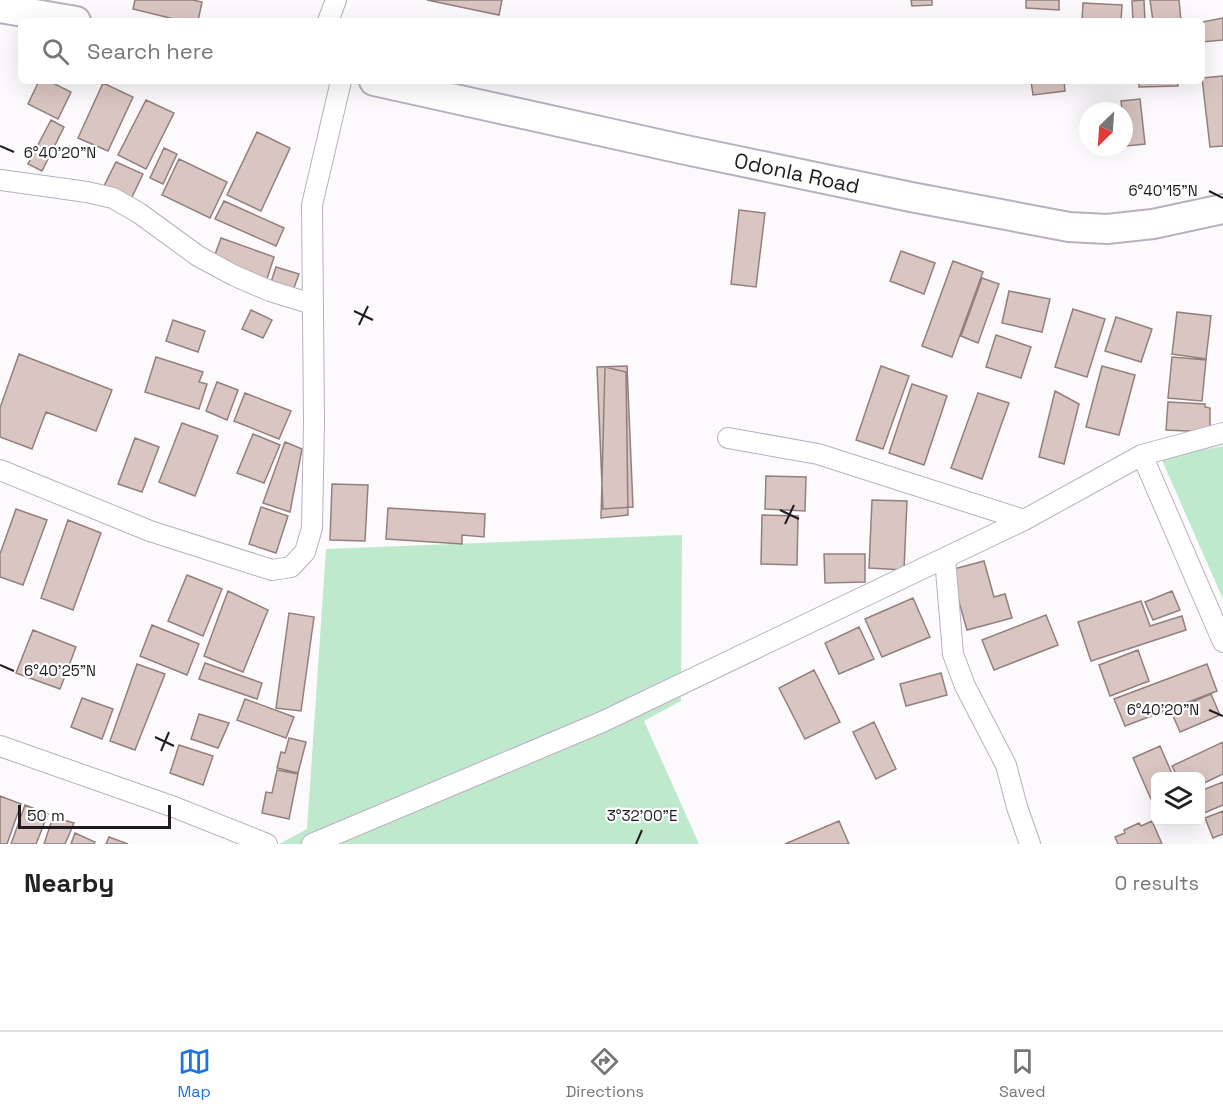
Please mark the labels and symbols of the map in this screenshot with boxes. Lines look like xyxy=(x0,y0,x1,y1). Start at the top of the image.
north arrow xyxy=(1079,102,1133,156)
text: 6°40'20"N xyxy=(24,143,96,162)
street label: Odonla Road xyxy=(732,147,862,199)
text: 6°40'15"N xyxy=(1128,181,1198,200)
text: 6°40'25"N xyxy=(24,661,96,680)
text: 6°40'20"N xyxy=(1127,700,1199,719)
scale bar xyxy=(18,802,171,830)
text: 3°32'00"E xyxy=(607,806,677,825)

